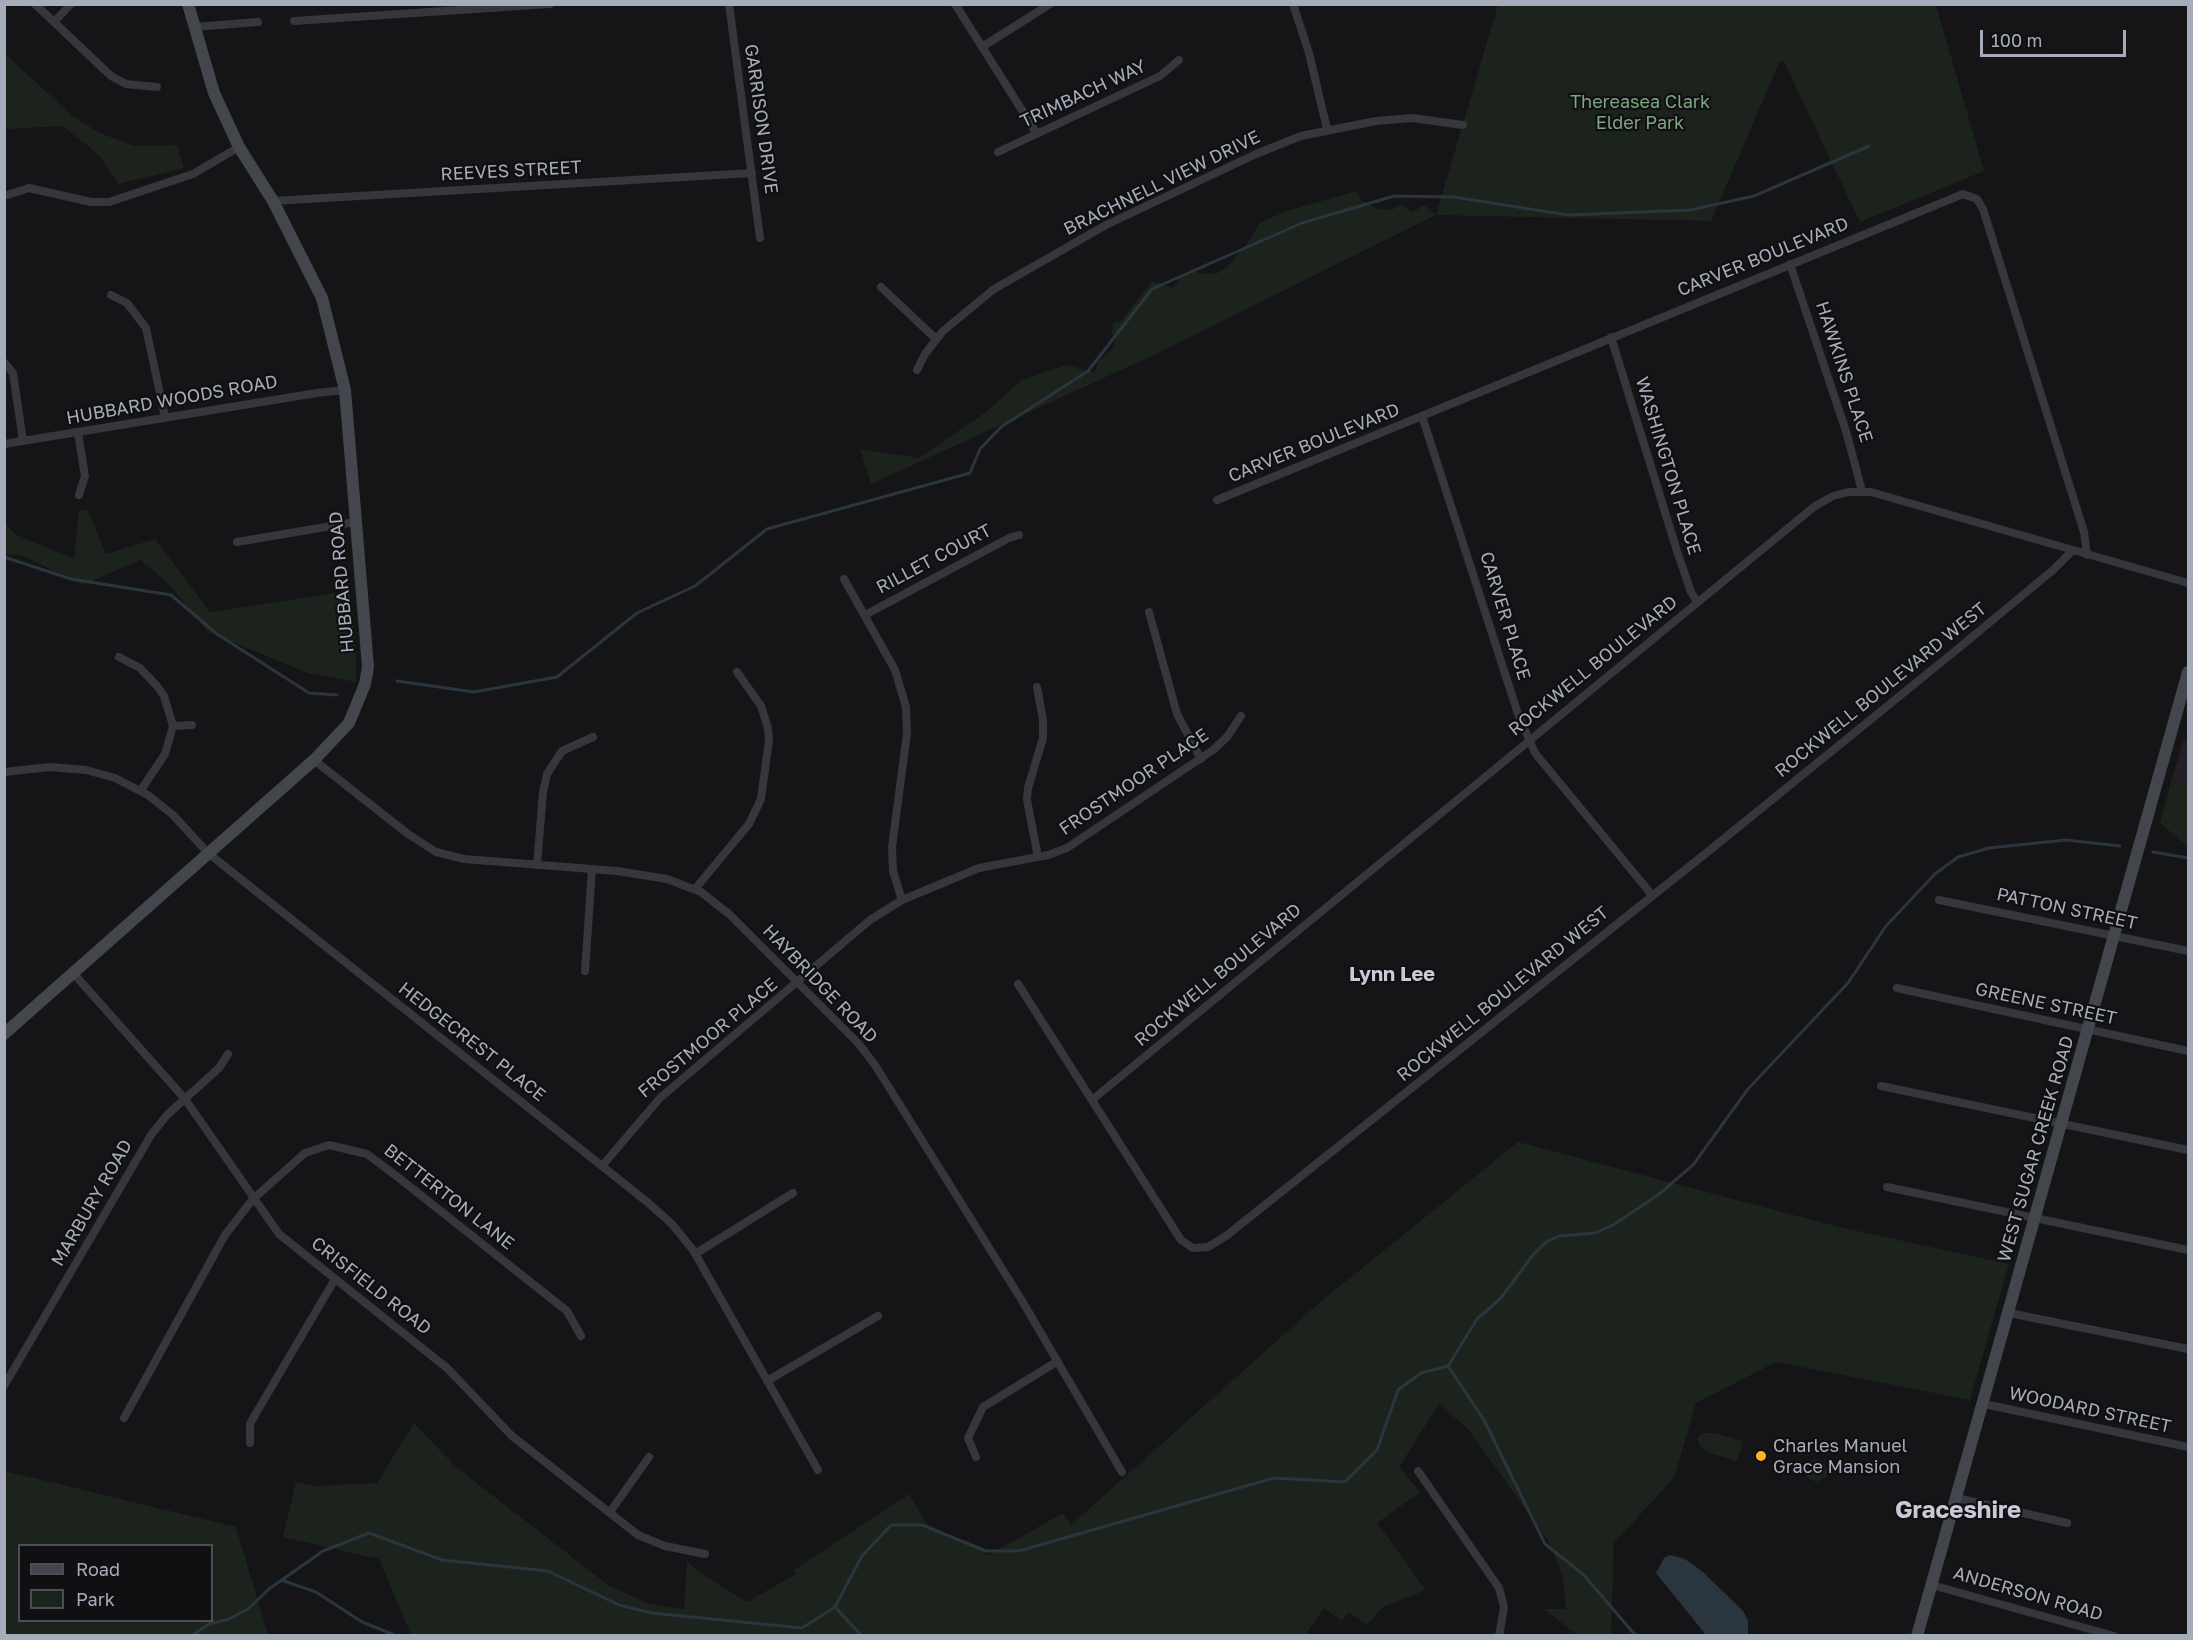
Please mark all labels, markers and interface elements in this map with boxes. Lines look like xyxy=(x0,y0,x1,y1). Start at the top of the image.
scale bar xyxy=(1983,18,2128,56)
text: 100 m xyxy=(1991,29,2042,51)
street label: GARRISON DRIVE xyxy=(740,43,782,195)
street label: TRIMBACH WAY xyxy=(1017,55,1149,133)
park label: Thereasea Clark Elder Park xyxy=(1570,91,1710,134)
street label: BRACHNELL VIEW DRIVE xyxy=(1060,126,1264,240)
street label: REEVES STREET xyxy=(440,157,582,185)
street label: CARVER BOULEVARD xyxy=(1674,213,1852,301)
street label: HAWKINS PLACE xyxy=(1811,299,1877,445)
street label: HUBBARD WOODS ROAD xyxy=(65,371,279,429)
street label: WASHINGTON PLACE xyxy=(1631,375,1705,557)
street label: CARVER BOULEVARD xyxy=(1225,399,1403,487)
street label: HUBBARD ROAD xyxy=(325,510,359,654)
street label: RILLET COURT xyxy=(873,520,995,598)
street label: CARVER PLACE xyxy=(1475,549,1535,683)
street label: ROCKWELL BOULEVARD xyxy=(1504,591,1682,741)
street label: ROCKWELL BOULEVARD WEST xyxy=(1771,598,1991,782)
street label: FROSTMOOR PLACE xyxy=(1055,724,1213,840)
street label: PATTON STREET xyxy=(1995,884,2139,934)
street label: ROCKWELL BOULEVARD xyxy=(1130,899,1306,1051)
street label: ROCKWELL BOULEVARD WEST xyxy=(1393,902,1613,1086)
street label: HAYBRIDGE ROAD xyxy=(758,920,882,1048)
district label: Lynn Lee xyxy=(1349,963,1435,987)
street label: FROSTMOOR PLACE xyxy=(634,973,782,1103)
street label: HEDGECREST PLACE xyxy=(394,978,550,1106)
street label: GREENE STREET xyxy=(1973,978,2119,1030)
street label: WEST SUGAR CREEK ROAD xyxy=(1993,1033,2079,1265)
street label: MARBURY ROAD xyxy=(47,1136,137,1270)
street label: BETTERTON LANE xyxy=(380,1140,518,1254)
street label: CRISFIELD ROAD xyxy=(307,1232,435,1340)
street label: WOODARD STREET xyxy=(2007,1382,2173,1438)
place label: Charles Manuel Grace Mansion xyxy=(1773,1435,1907,1478)
marker: Charles Manuel Grace Mansion xyxy=(1754,1449,1768,1463)
district label: Graceshire xyxy=(1895,1496,2021,1524)
legend xyxy=(18,1544,213,1622)
text: Road xyxy=(76,1558,120,1580)
street label: ANDERSON ROAD xyxy=(1951,1562,2105,1626)
text: Park xyxy=(76,1588,115,1610)

